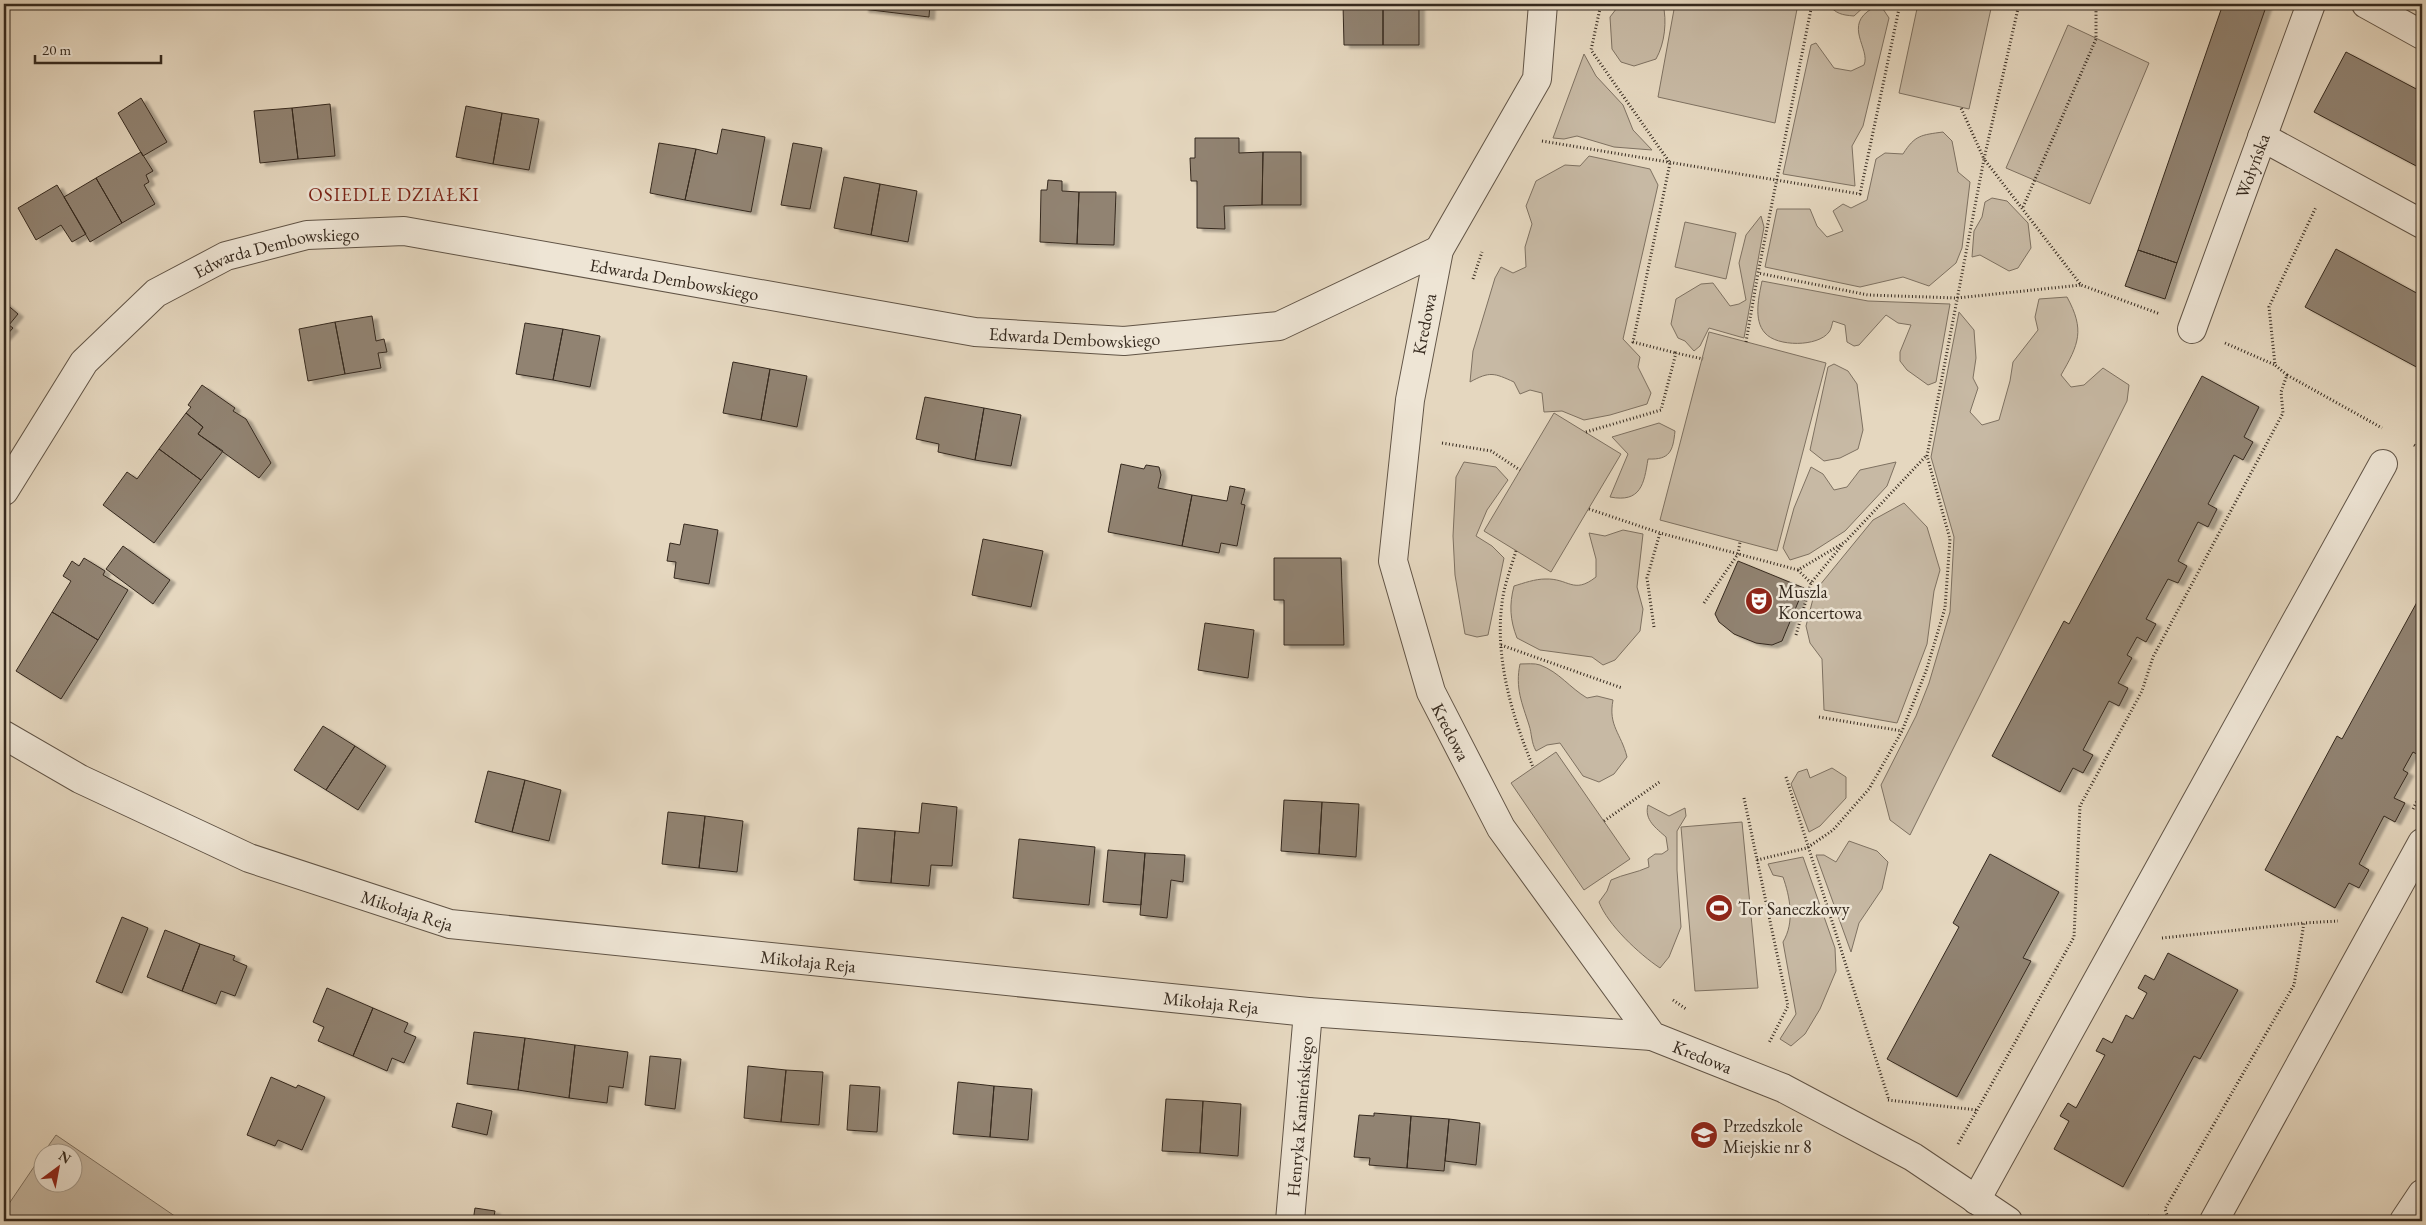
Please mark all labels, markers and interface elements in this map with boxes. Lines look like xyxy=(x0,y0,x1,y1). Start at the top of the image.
scale bar xyxy=(35,32,161,64)
text: 20 m xyxy=(42,40,71,59)
street label: Wołyńska xyxy=(2229,129,2274,201)
district label: OSIEDLE DZIAŁKI xyxy=(308,182,480,207)
street label: Edwarda Dembowskiego xyxy=(189,221,360,283)
street label: Edwarda Dembowskiego xyxy=(588,253,761,305)
street label: Kredowa xyxy=(1407,291,1441,357)
street label: Edwarda Dembowskiego xyxy=(988,321,1161,353)
place label: Muszla Koncertowa xyxy=(1778,580,1863,624)
theatre icon: Muszla Koncertowa xyxy=(1744,586,1774,616)
street label: Kredowa xyxy=(1427,699,1476,765)
street label: Mikołaja Reja xyxy=(358,884,457,936)
sports icon: Tor Saneczkowy xyxy=(1704,893,1734,923)
place label: Tor Saneczkowy xyxy=(1738,897,1850,920)
street label: Mikołaja Reja xyxy=(759,944,858,977)
street label: Mikołaja Reja xyxy=(1162,986,1261,1018)
street label: Kredowa xyxy=(1670,1034,1737,1079)
street label: Henryka Kamieńskiego xyxy=(1281,1035,1317,1198)
place label: Przedszkole Miejskie nr 8 xyxy=(1723,1114,1812,1158)
school or university icon: Przedszkole Miejskie nr 8 xyxy=(1689,1120,1719,1150)
north arrow xyxy=(32,1142,82,1192)
text: N xyxy=(55,1146,75,1168)

